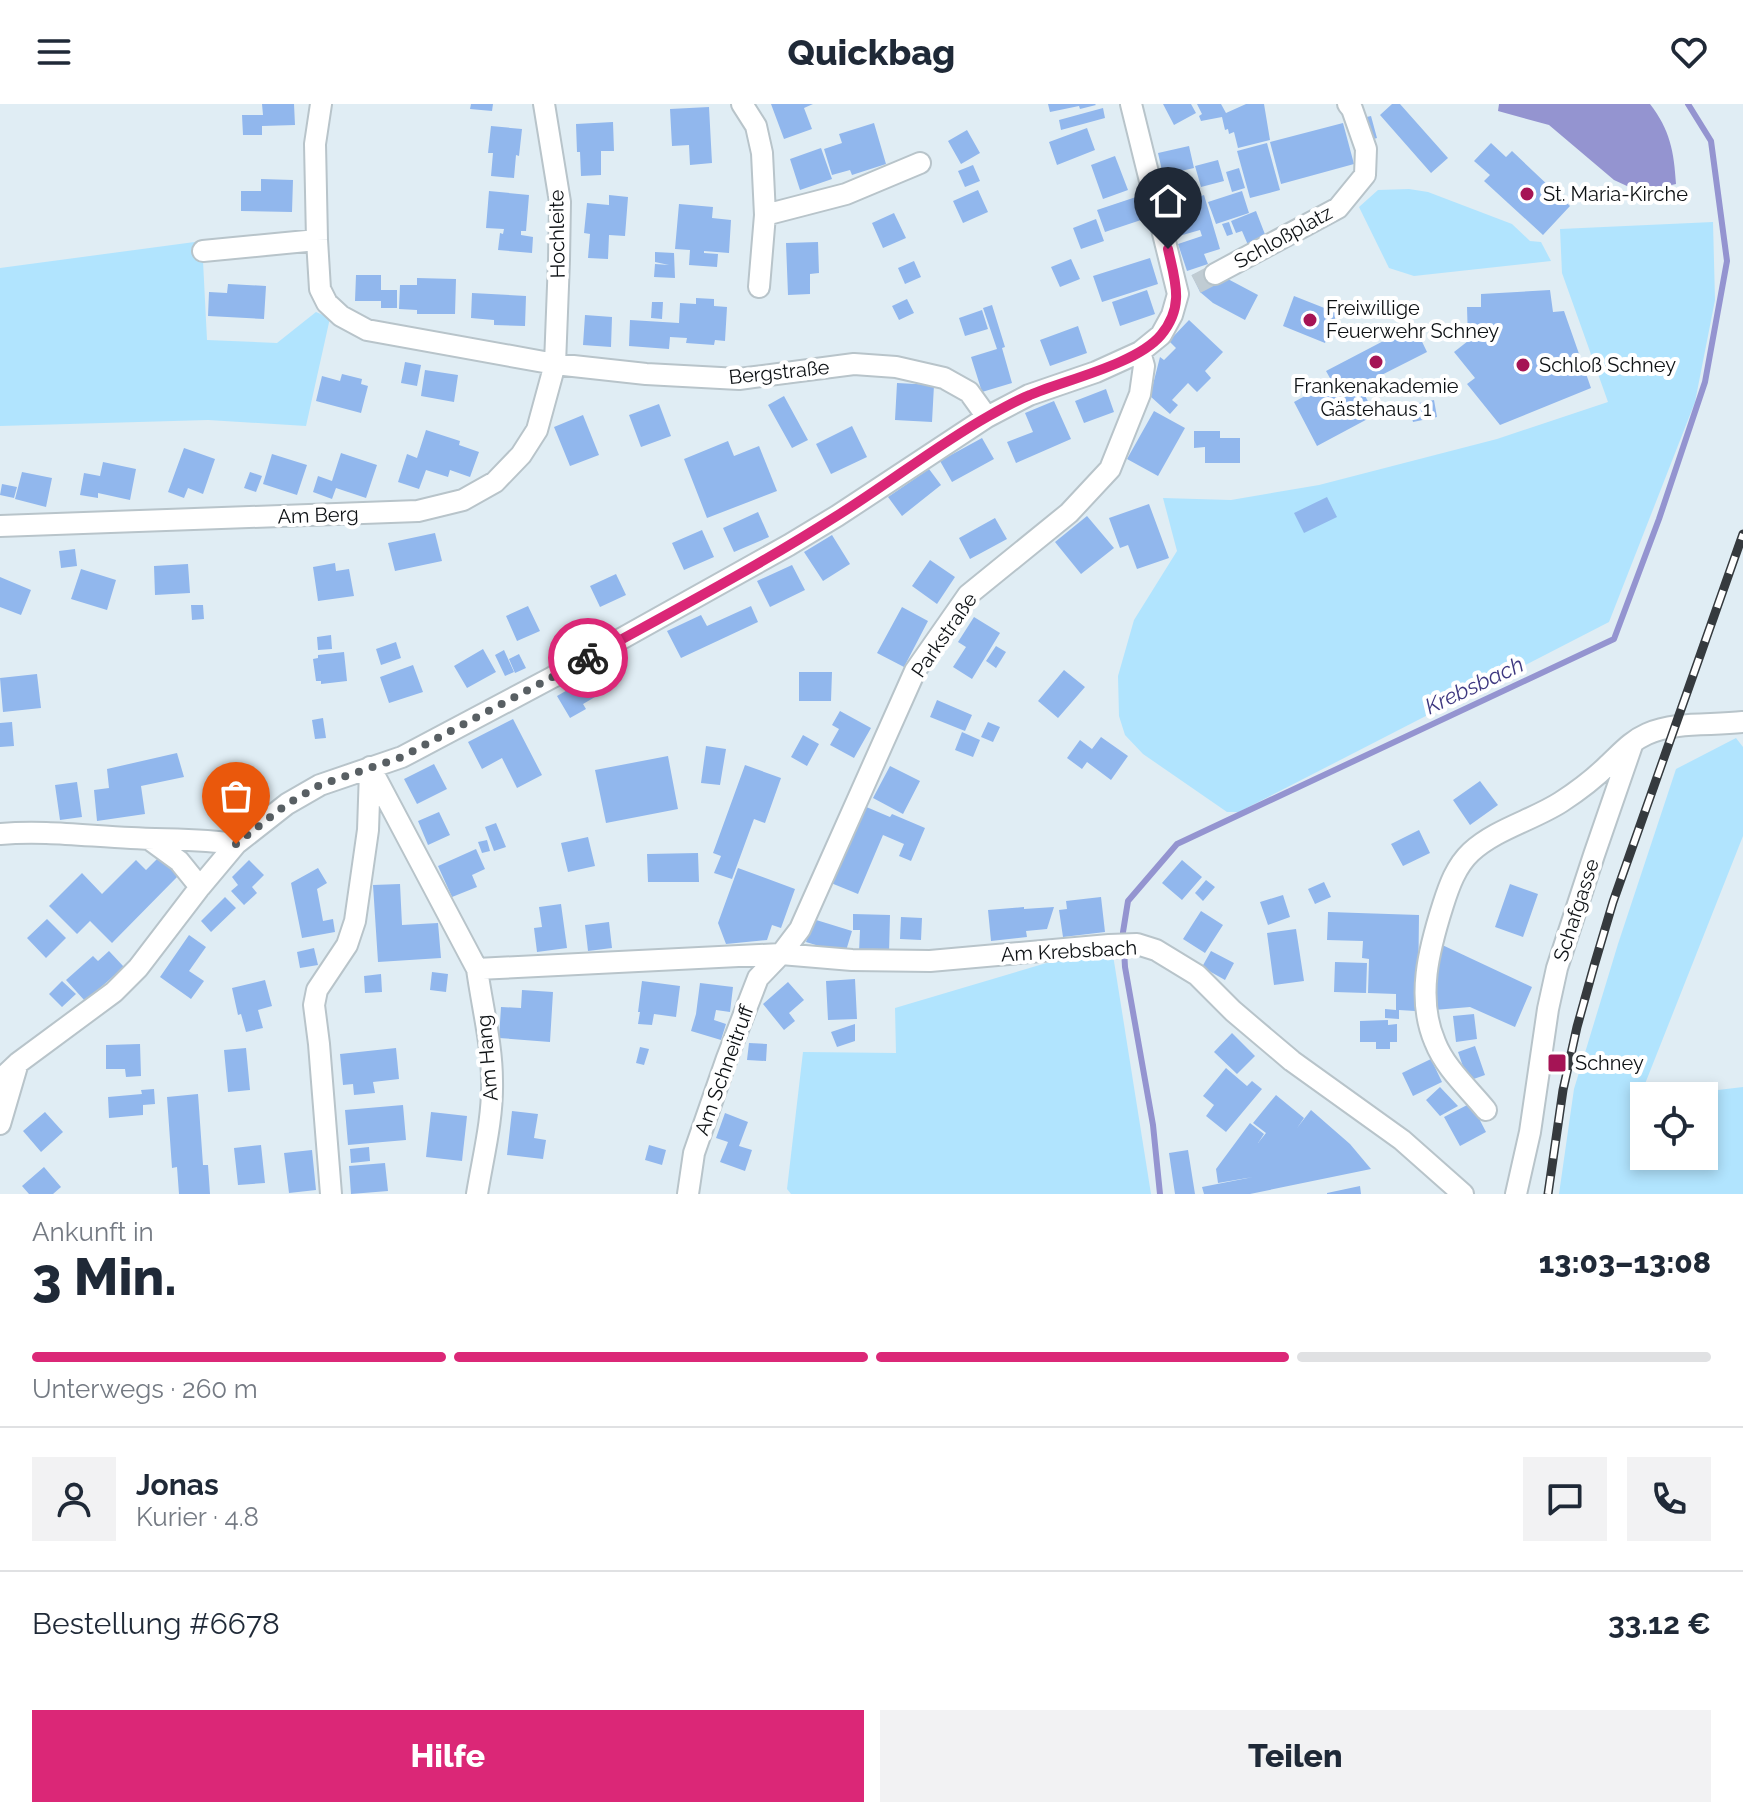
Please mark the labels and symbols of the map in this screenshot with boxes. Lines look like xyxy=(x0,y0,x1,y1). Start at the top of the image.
pin xyxy=(1134,167,1202,249)
place label: St. Maria-Kirche xyxy=(1543,182,1688,206)
marker: St. Maria-Kirche xyxy=(1518,185,1536,203)
street label: Hochleite xyxy=(544,189,570,279)
street label: Schloßplatz xyxy=(1230,200,1336,274)
place label: Freiwillige Feuerwehr Schney xyxy=(1326,296,1499,343)
marker: Freiwillige Feuerwehr Schney xyxy=(1301,311,1319,329)
marker: Frankenakademie Gästehaus 1 xyxy=(1367,353,1385,371)
place label: Schloß Schney xyxy=(1539,353,1676,377)
street label: Bergstraße xyxy=(727,355,831,389)
marker: Schloß Schney xyxy=(1514,356,1532,374)
place label: Frankenakademie Gästehaus 1 xyxy=(1293,374,1459,421)
street label: Am Berg xyxy=(277,502,359,528)
street label: Parkstraße xyxy=(906,588,982,682)
courier xyxy=(548,618,628,698)
water label: Krebsbach xyxy=(1421,651,1527,719)
pin xyxy=(202,762,270,844)
street label: Schafgasse xyxy=(1548,856,1604,964)
street label: Am Krebsbach xyxy=(1000,935,1138,967)
street label: Am Schneitruff xyxy=(689,1001,759,1138)
street label: Am Hang xyxy=(471,1014,503,1102)
place label: Schney xyxy=(1575,1051,1644,1075)
marker: Schney xyxy=(1546,1052,1568,1074)

